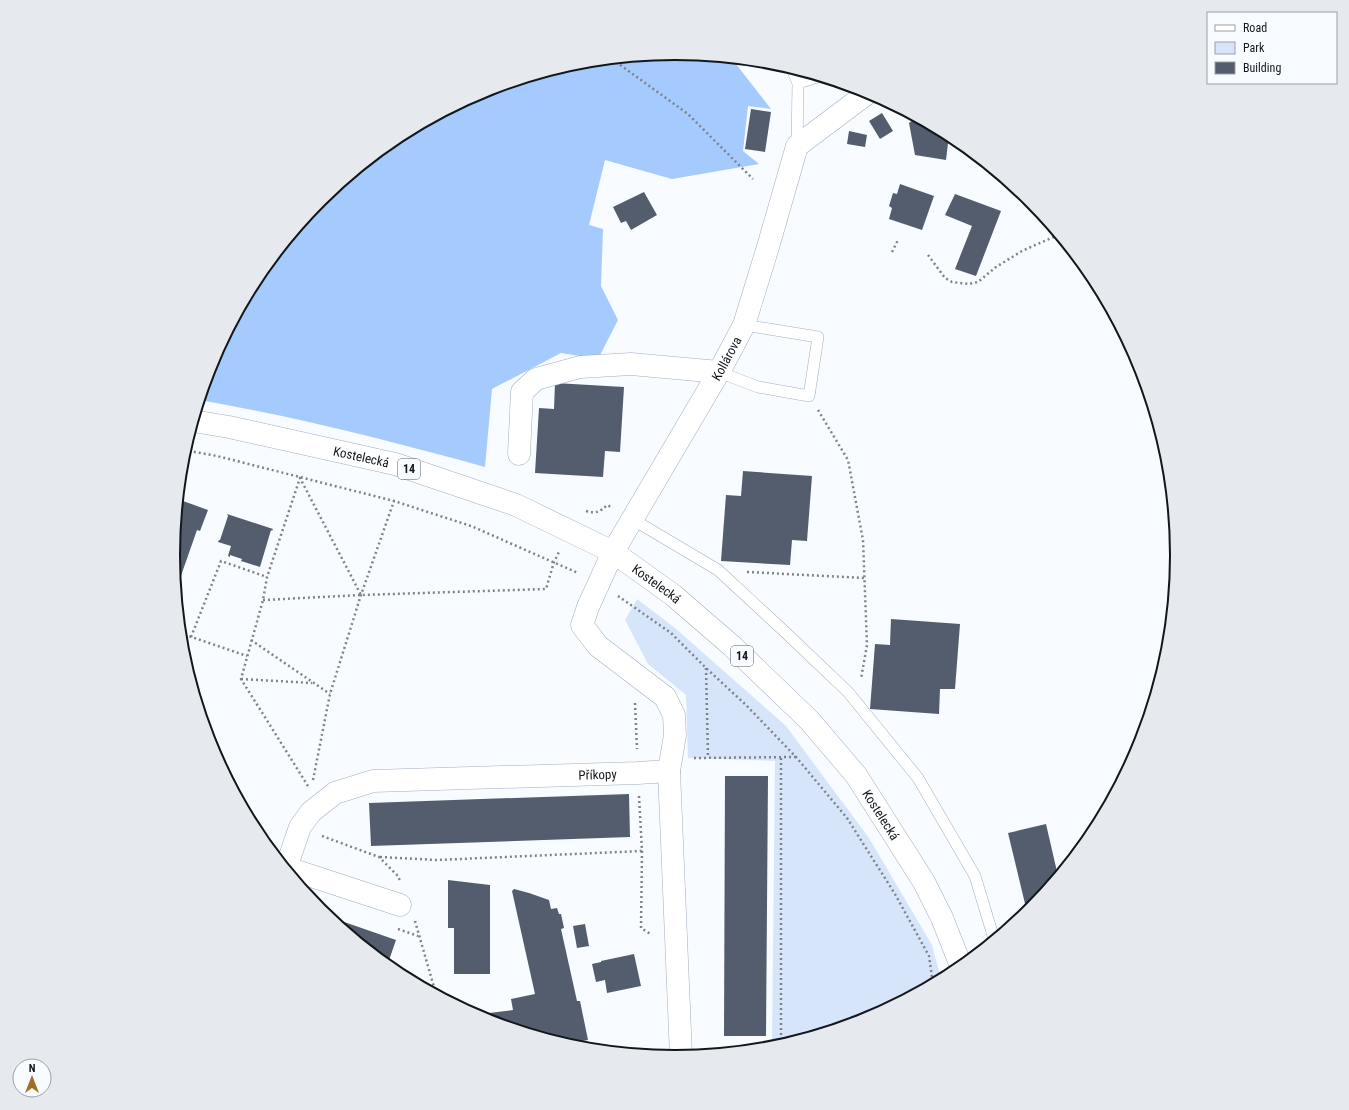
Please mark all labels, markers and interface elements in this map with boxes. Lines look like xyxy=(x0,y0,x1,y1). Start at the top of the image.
legend xyxy=(1207,12,1337,84)
text: Road xyxy=(1243,21,1267,35)
text: Park xyxy=(1243,41,1265,55)
text: Building xyxy=(1243,61,1281,75)
street label: Kollárova xyxy=(708,334,744,383)
street label: Kostelecká xyxy=(332,443,390,470)
road number: 14 xyxy=(398,459,420,479)
street label: Kostelecká xyxy=(629,561,684,606)
road number: 14 xyxy=(731,646,753,666)
street label: Příkopy xyxy=(578,766,618,782)
street label: Kostelecká xyxy=(860,787,903,842)
north arrow xyxy=(12,1058,52,1098)
text: N xyxy=(29,1062,36,1075)

